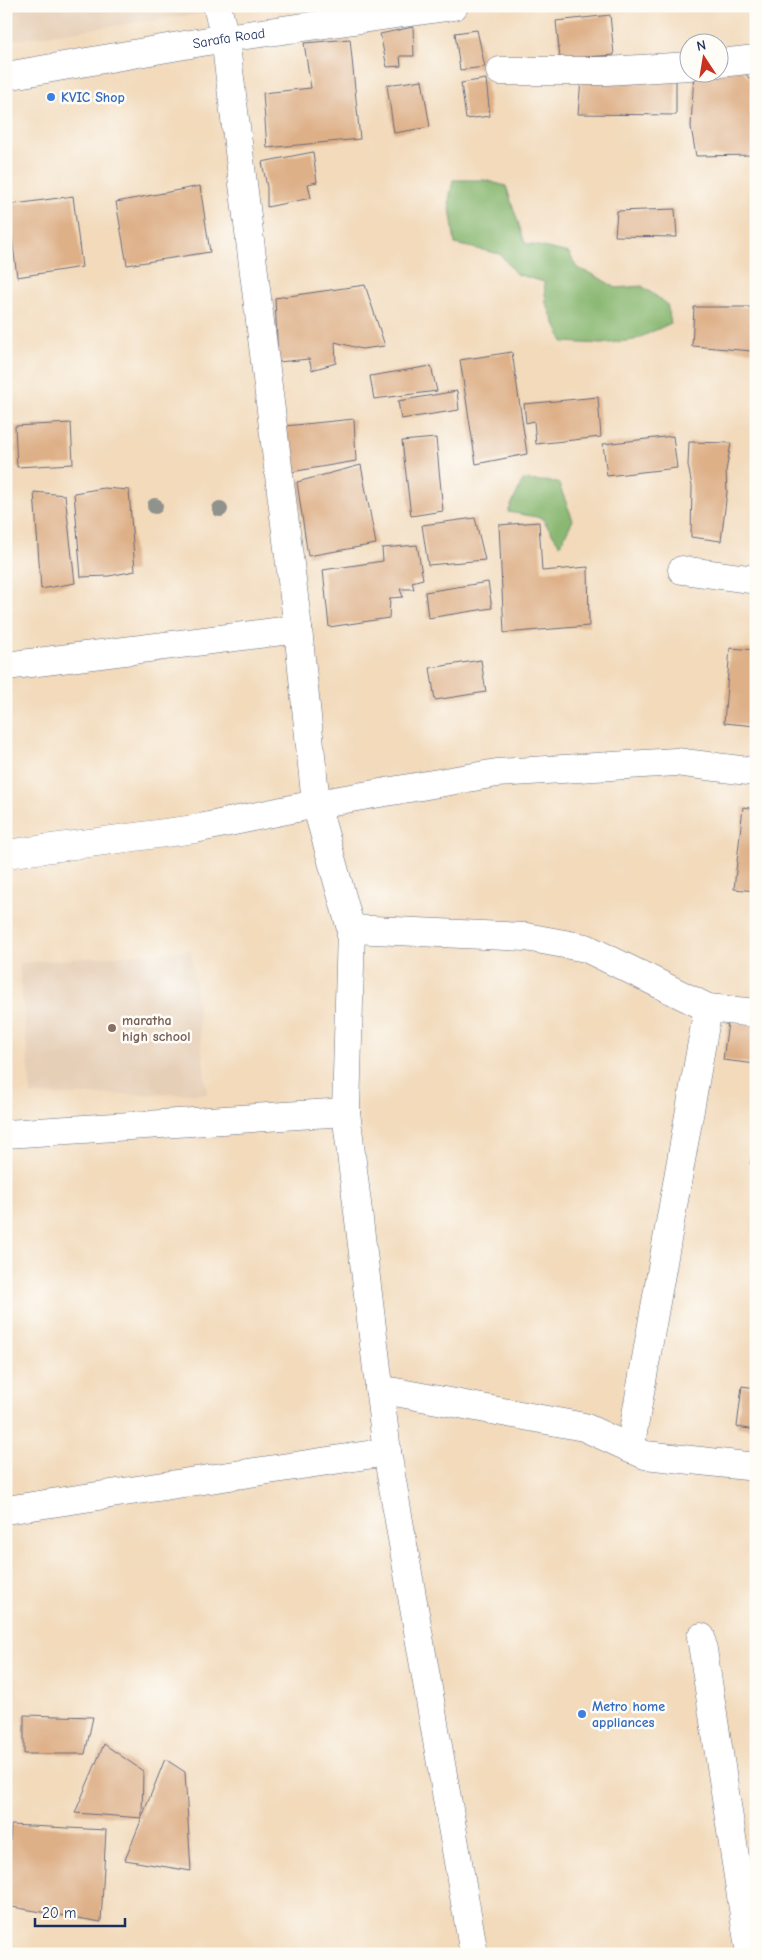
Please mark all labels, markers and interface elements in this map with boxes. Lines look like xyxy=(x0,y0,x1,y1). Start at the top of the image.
street label: Sarafa Road xyxy=(191,24,266,52)
north arrow xyxy=(680,32,730,82)
text: N xyxy=(695,37,708,55)
place label: KVIC Shop xyxy=(61,89,125,106)
marker: KVIC Shop xyxy=(45,91,57,103)
place label: maratha high school xyxy=(122,1012,191,1045)
marker: maratha high school xyxy=(106,1022,118,1034)
place label: Metro home appliances xyxy=(592,1698,665,1731)
marker: Metro home appliances xyxy=(576,1708,588,1720)
scale bar xyxy=(35,1895,125,1927)
text: 20 m xyxy=(42,1904,76,1922)

